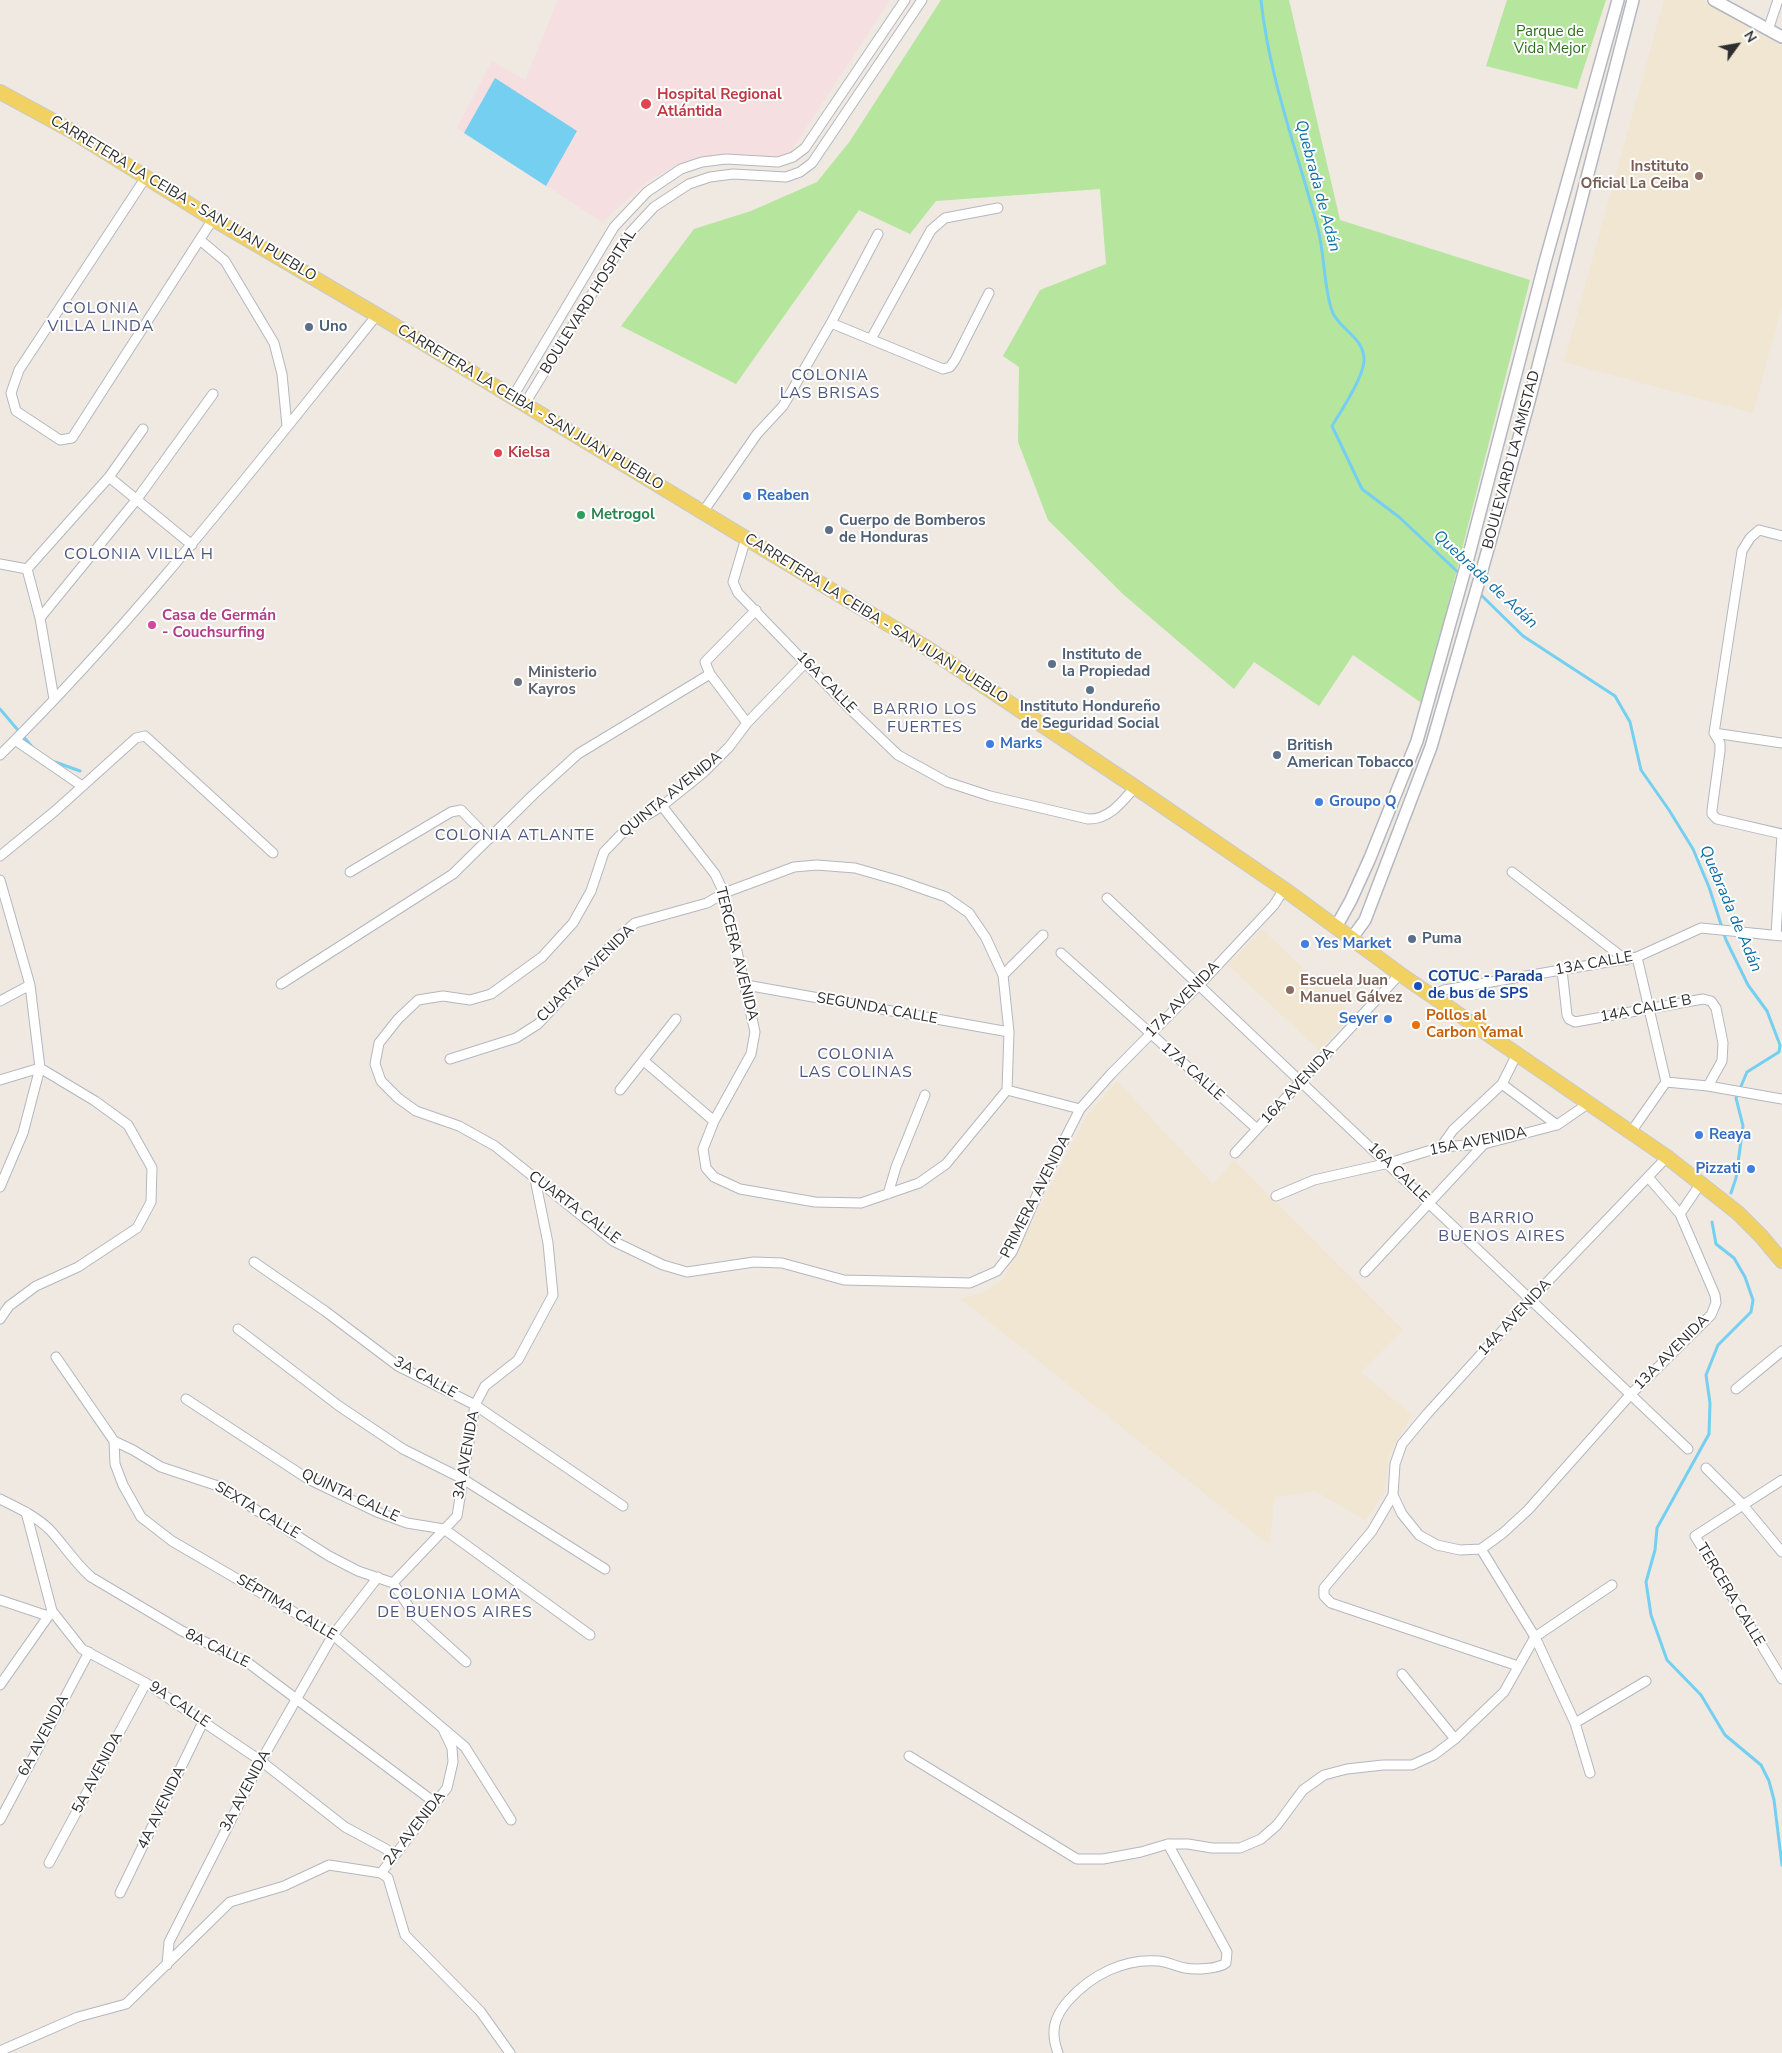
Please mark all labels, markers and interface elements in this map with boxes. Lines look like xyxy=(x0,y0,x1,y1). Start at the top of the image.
north arrow xyxy=(1712,20,1762,70)
park label: Parque de Vida Mejor xyxy=(1514,23,1586,58)
text: N xyxy=(1739,27,1761,46)
place label: Hospital Regional Atlántida xyxy=(657,86,782,121)
marker: Hospital Regional Atlántida xyxy=(639,97,653,111)
street label: CARRETERA LA CEIBA - SAN JUAN PUEBLO xyxy=(47,112,319,286)
water label: Quebrada de Adán xyxy=(1290,118,1344,254)
place label: Instituto Oficial La Ceiba xyxy=(1581,158,1689,193)
marker: Instituto Oficial La Ceiba xyxy=(1693,170,1705,182)
street label: BOULEVARD HOSPITAL xyxy=(537,226,641,378)
district label: COLONIA VILLA LINDA xyxy=(46,299,156,337)
place label: Uno xyxy=(319,318,347,336)
marker: Uno xyxy=(303,321,315,333)
street label: CARRETERA LA CEIBA - SAN JUAN PUEBLO xyxy=(394,321,666,495)
district label: COLONIA LAS BRISAS xyxy=(778,366,882,404)
street label: BOULEVARD LA AMISTAD xyxy=(1479,369,1545,551)
place label: Kielsa xyxy=(508,444,550,462)
marker: Kielsa xyxy=(492,447,504,459)
place label: Reaben xyxy=(757,487,809,505)
marker: Reaben xyxy=(741,490,753,502)
place label: Metrogol xyxy=(591,506,655,524)
marker: Metrogol xyxy=(575,509,587,521)
place label: Cuerpo de Bomberos de Honduras xyxy=(839,512,986,547)
marker: Cuerpo de Bomberos de Honduras xyxy=(823,524,835,536)
water label: Quebrada de Adán xyxy=(1429,527,1541,633)
street label: CARRETERA LA CEIBA - SAN JUAN PUEBLO xyxy=(741,530,1011,708)
district label: COLONIA VILLA H xyxy=(62,545,216,565)
place label: Casa de Germán - Couchsurfing xyxy=(162,607,276,642)
marker: Casa de Germán - Couchsurfing xyxy=(146,619,158,631)
place label: Instituto de la Propiedad xyxy=(1062,646,1150,681)
street label: 16A CALLE xyxy=(792,648,860,718)
marker: Instituto de la Propiedad xyxy=(1046,658,1058,670)
place label: Ministerio Kayros xyxy=(528,664,597,699)
marker: Ministerio Kayros xyxy=(512,676,524,688)
marker: Instituto Hondureño de Seguridad Social xyxy=(1084,684,1096,696)
place label: Instituto Hondureño de Seguridad Social xyxy=(1020,698,1160,733)
district label: BARRIO LOS FUERTES xyxy=(872,700,978,738)
place label: Marks xyxy=(1000,735,1042,753)
place label: British American Tobacco xyxy=(1287,737,1414,772)
marker: Marks xyxy=(984,738,996,750)
street label: QUINTA AVENIDA xyxy=(616,748,726,842)
marker: British American Tobacco xyxy=(1271,749,1283,761)
place label: Groupo Q xyxy=(1329,793,1397,811)
marker: Groupo Q xyxy=(1313,796,1325,808)
district label: COLONIA ATLANTE xyxy=(433,826,597,846)
water label: Quebrada de Adán xyxy=(1695,843,1765,975)
street label: TERCERA AVENIDA xyxy=(711,885,761,1023)
street label: CUARTA AVENIDA xyxy=(534,922,638,1026)
place label: Puma xyxy=(1422,930,1462,948)
marker: Puma xyxy=(1406,933,1418,945)
place label: Yes Market xyxy=(1315,935,1391,953)
marker: Yes Market xyxy=(1299,938,1311,950)
street label: 13A CALLE xyxy=(1554,948,1634,980)
street label: 17A AVENIDA xyxy=(1142,958,1224,1042)
place label: COTUC - Parada de bus de SPS xyxy=(1428,968,1543,1003)
place label: Escuela Juan Manuel Gálvez xyxy=(1300,972,1402,1007)
marker: COTUC - Parada de bus de SPS xyxy=(1412,980,1424,992)
marker: Escuela Juan Manuel Gálvez xyxy=(1284,984,1296,996)
street label: SEGUNDA CALLE xyxy=(815,990,939,1028)
street label: 14A CALLE B xyxy=(1599,991,1693,1027)
place label: Pollos al Carbon Yamal xyxy=(1426,1007,1523,1042)
place label: Seyer xyxy=(1339,1010,1378,1028)
marker: Seyer xyxy=(1382,1013,1394,1025)
marker: Pollos al Carbon Yamal xyxy=(1410,1019,1422,1031)
street label: 17A CALLE xyxy=(1157,1039,1227,1105)
street label: 16A AVENIDA xyxy=(1258,1044,1338,1128)
district label: COLONIA LAS COLINAS xyxy=(798,1045,914,1083)
street label: 15A AVENIDA xyxy=(1428,1124,1528,1160)
place label: Reaya xyxy=(1709,1126,1751,1144)
marker: Reaya xyxy=(1693,1129,1705,1141)
street label: PRIMERA AVENIDA xyxy=(997,1133,1075,1261)
street label: 16A CALLE xyxy=(1363,1139,1433,1207)
place label: Pizzati xyxy=(1695,1160,1741,1178)
marker: Pizzati xyxy=(1745,1163,1757,1175)
street label: CUARTA CALLE xyxy=(525,1168,623,1248)
district label: BARRIO BUENOS AIRES xyxy=(1437,1209,1567,1247)
street label: 14A AVENIDA xyxy=(1475,1276,1555,1360)
street label: 13A AVENIDA xyxy=(1631,1312,1713,1394)
street label: 3A CALLE xyxy=(390,1353,460,1403)
street label: 3A AVENIDA xyxy=(450,1409,484,1501)
street label: QUINTA CALLE xyxy=(298,1465,402,1527)
street label: SEXTA CALLE xyxy=(211,1479,303,1543)
street label: TERCERA CALLE xyxy=(1692,1540,1768,1650)
street label: SÉPTIMA CALLE xyxy=(233,1571,339,1645)
district label: COLONIA LOMA DE BUENOS AIRES xyxy=(375,1585,535,1623)
street label: 8A CALLE xyxy=(182,1626,252,1672)
street label: 9A CALLE xyxy=(145,1678,213,1732)
street label: 6A AVENIDA xyxy=(15,1692,73,1780)
street label: 5A AVENIDA xyxy=(69,1729,127,1817)
street label: 3A AVENIDA xyxy=(217,1747,275,1835)
street label: 4A AVENIDA xyxy=(134,1764,190,1852)
street label: 2A AVENIDA xyxy=(380,1788,450,1870)

